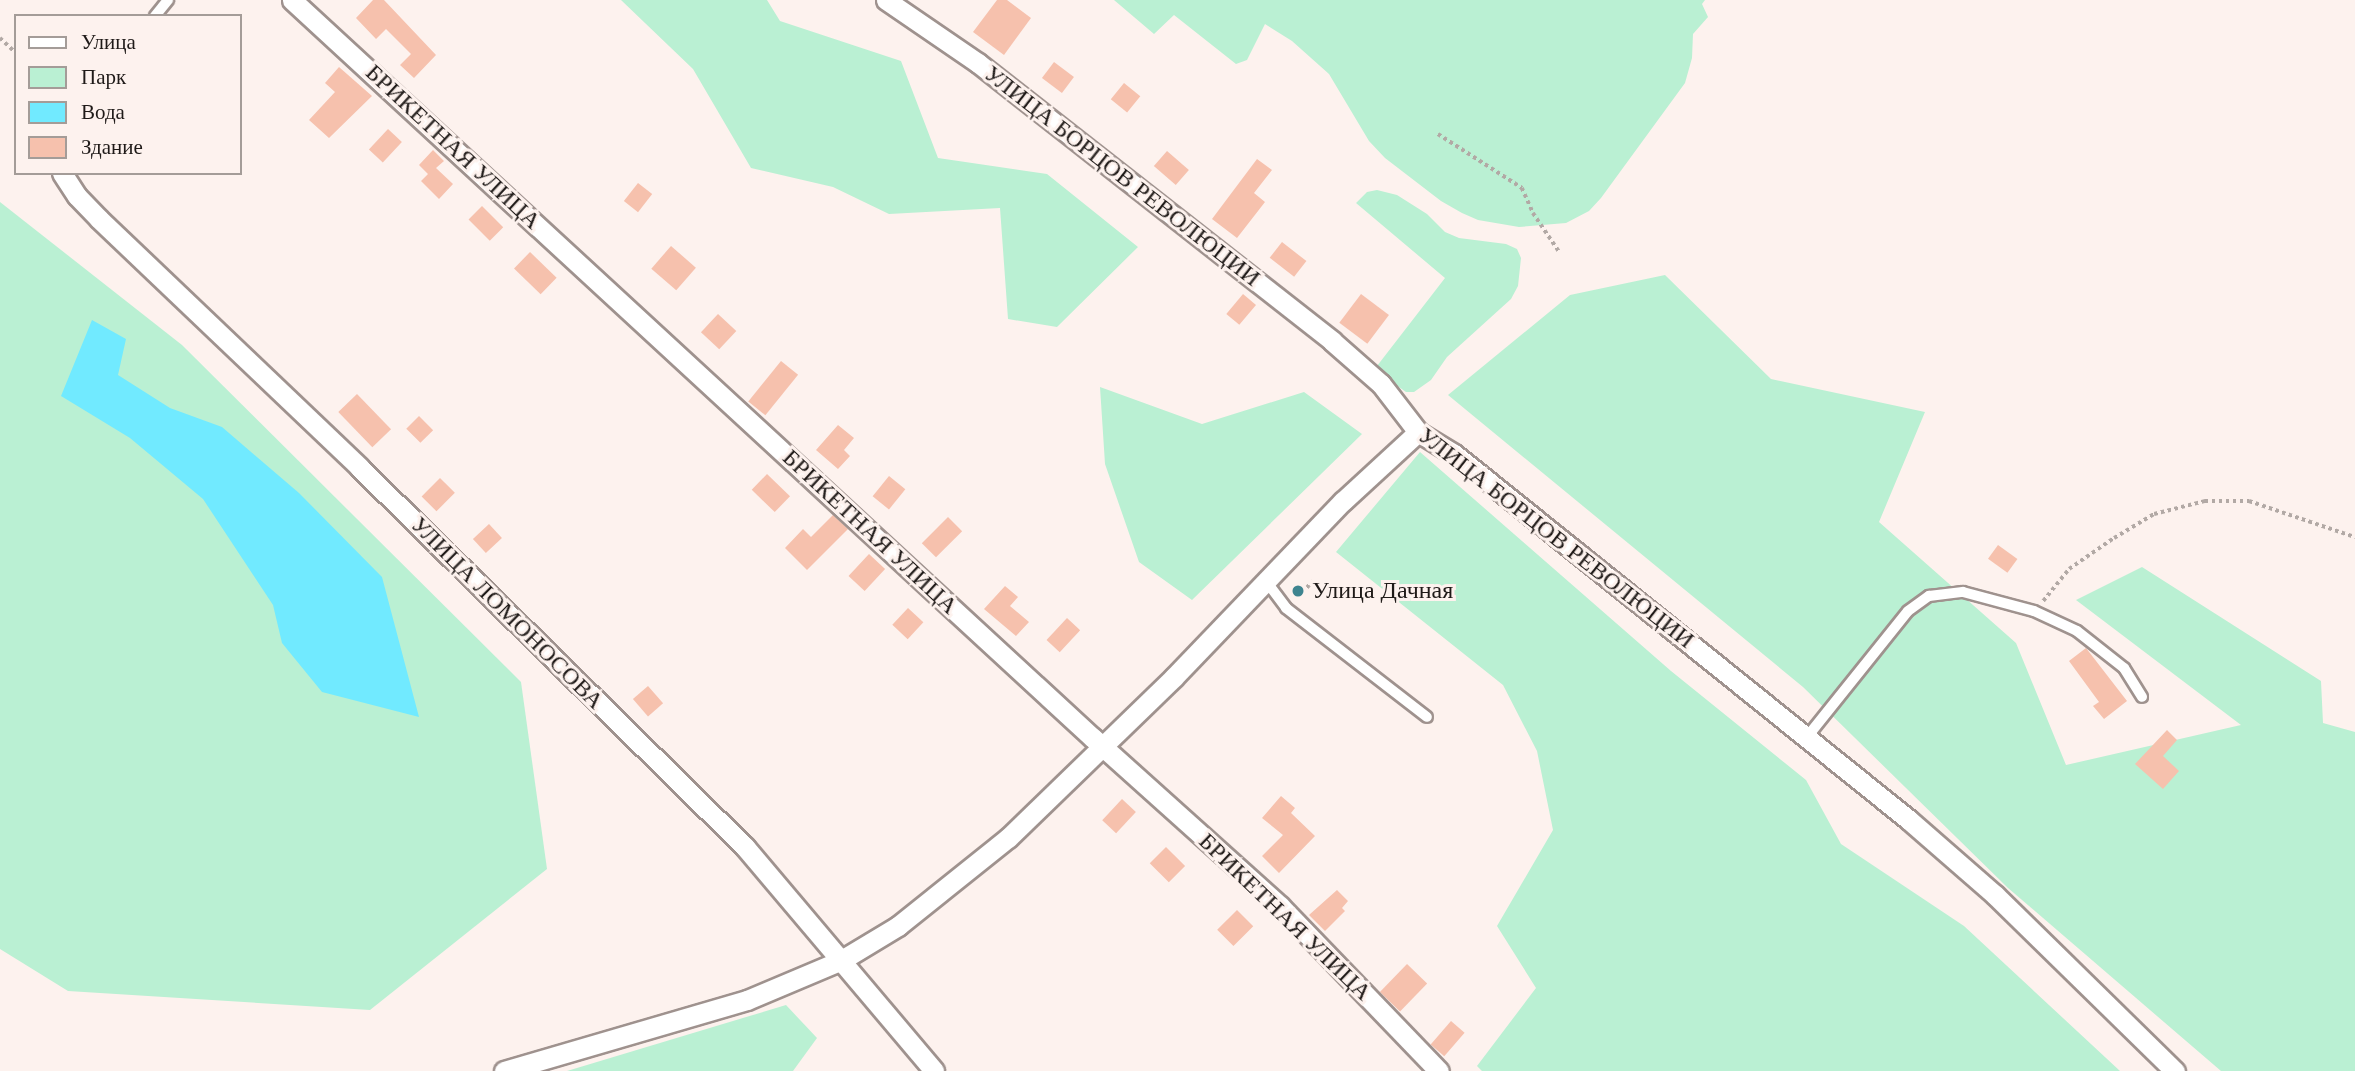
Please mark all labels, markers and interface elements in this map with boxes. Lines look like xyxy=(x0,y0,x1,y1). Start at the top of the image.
legend xyxy=(14,14,242,175)
text: Улица xyxy=(81,30,136,54)
street label: БРИКЕТНАЯ УЛИЦА xyxy=(359,58,547,236)
street label: УЛИЦА БОРЦОВ РЕВОЛЮЦИИ xyxy=(978,59,1266,293)
text: Парк xyxy=(81,65,126,89)
text: Вода xyxy=(81,100,125,124)
text: Здание xyxy=(81,135,143,159)
street label: УЛИЦА БОРЦОВ РЕВОЛЮЦИИ xyxy=(1412,421,1700,655)
street label: БРИКЕТНАЯ УЛИЦА xyxy=(776,443,964,621)
street label: УЛИЦА ЛОМОНОСОВА xyxy=(405,511,609,715)
place label: Улица Дачная xyxy=(1312,577,1453,605)
marker: Улица Дачная xyxy=(1290,583,1306,599)
street label: БРИКЕТНАЯ УЛИЦА xyxy=(1193,827,1377,1007)

